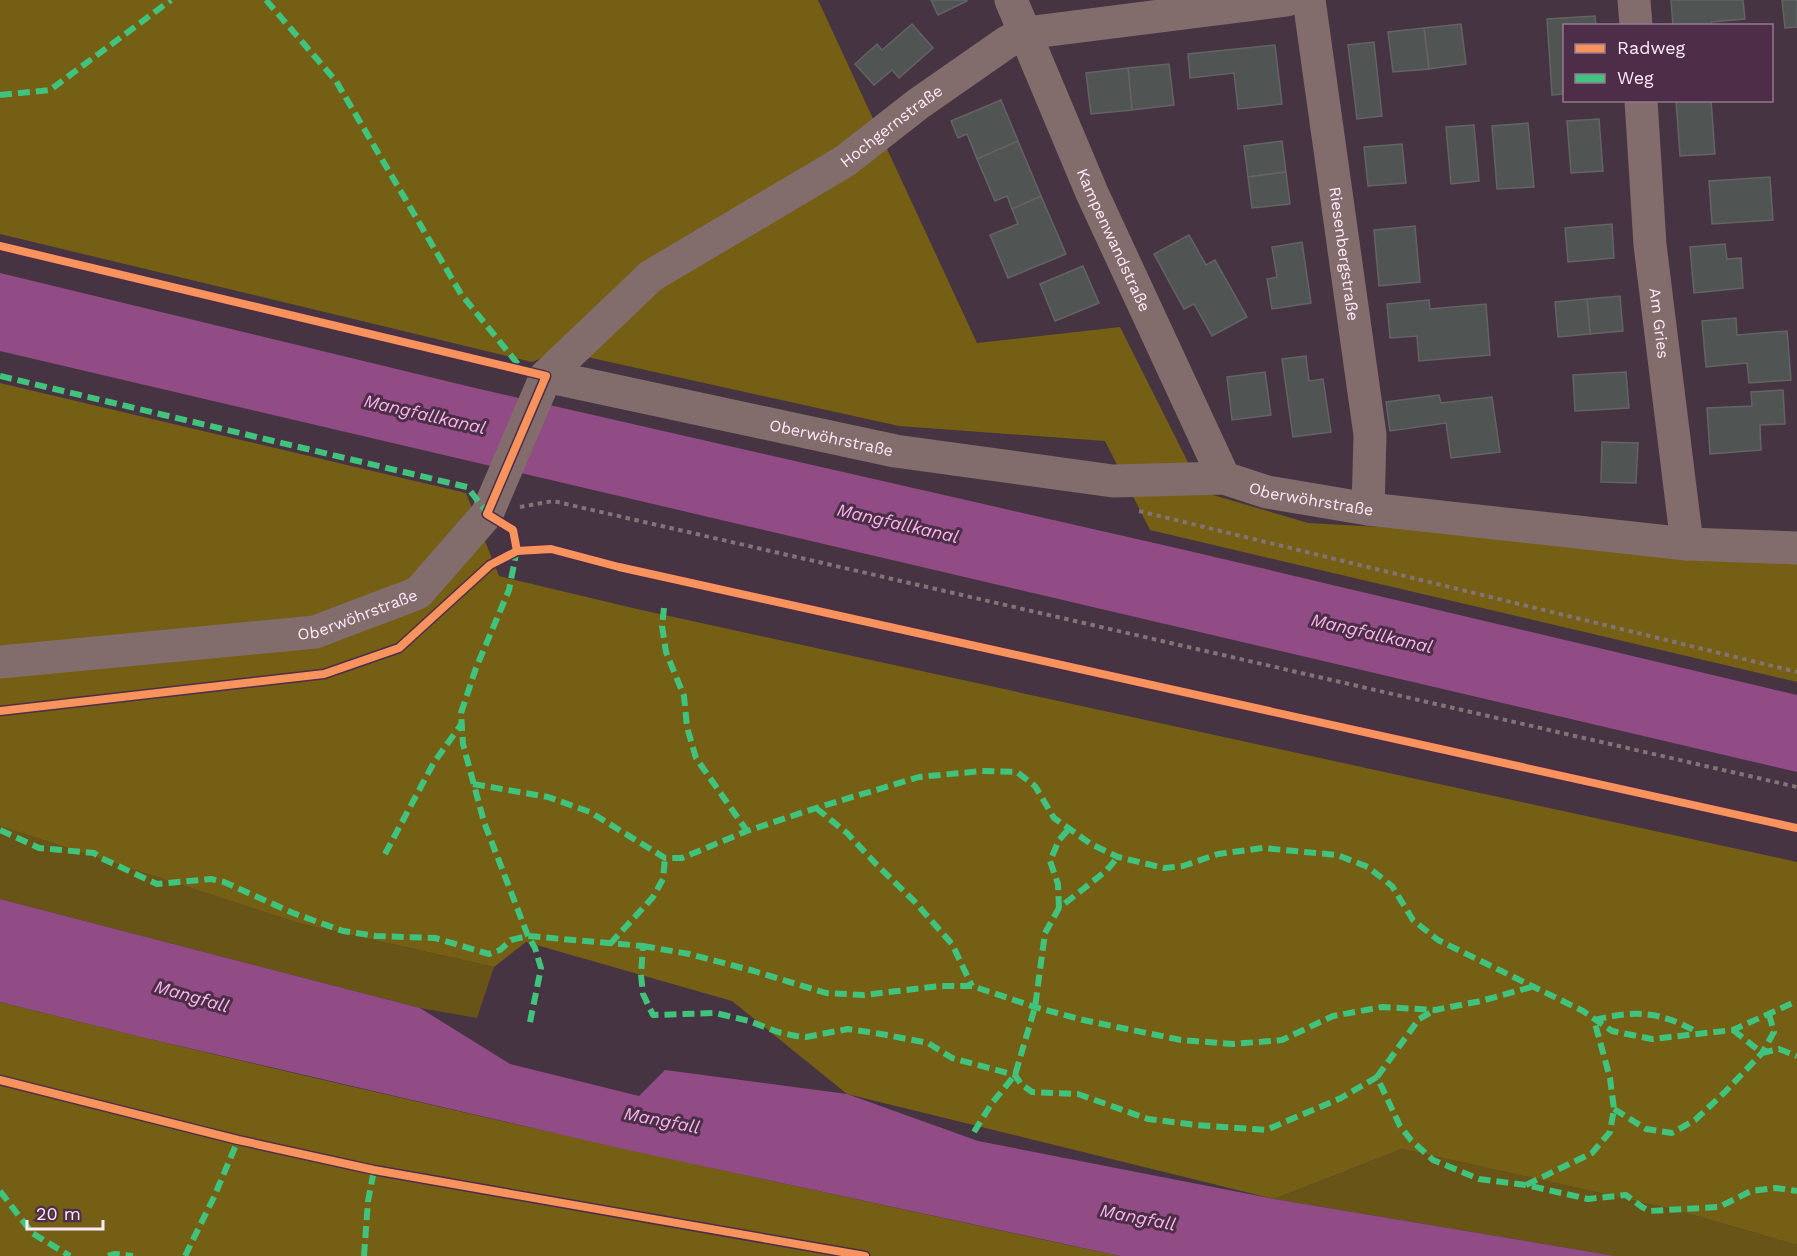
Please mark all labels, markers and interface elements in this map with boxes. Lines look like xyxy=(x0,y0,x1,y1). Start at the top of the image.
legend xyxy=(1563,24,1773,102)
text: Radweg xyxy=(1617,37,1686,58)
text: Weg xyxy=(1617,67,1654,88)
street label: Hochgernstraße xyxy=(836,81,946,171)
street label: Kampenwandstraße xyxy=(1073,165,1155,314)
street label: Riesenbergstraße xyxy=(1326,185,1363,322)
street label: Am Gries xyxy=(1646,287,1673,360)
water label: Mangfallkanal xyxy=(362,390,488,438)
street label: Oberwöhrstraße xyxy=(768,415,895,460)
street label: Oberwöhrstraße xyxy=(1247,477,1374,519)
water label: Mangfallkanal xyxy=(835,499,961,547)
street label: Oberwöhrstraße xyxy=(297,585,420,643)
water label: Mangfallkanal xyxy=(1309,609,1435,657)
water label: Mangfall xyxy=(152,975,232,1017)
water label: Mangfall xyxy=(622,1102,702,1138)
scale bar xyxy=(27,1193,104,1231)
water label: Mangfall xyxy=(1098,1199,1178,1235)
text: 20 m xyxy=(36,1203,81,1224)

